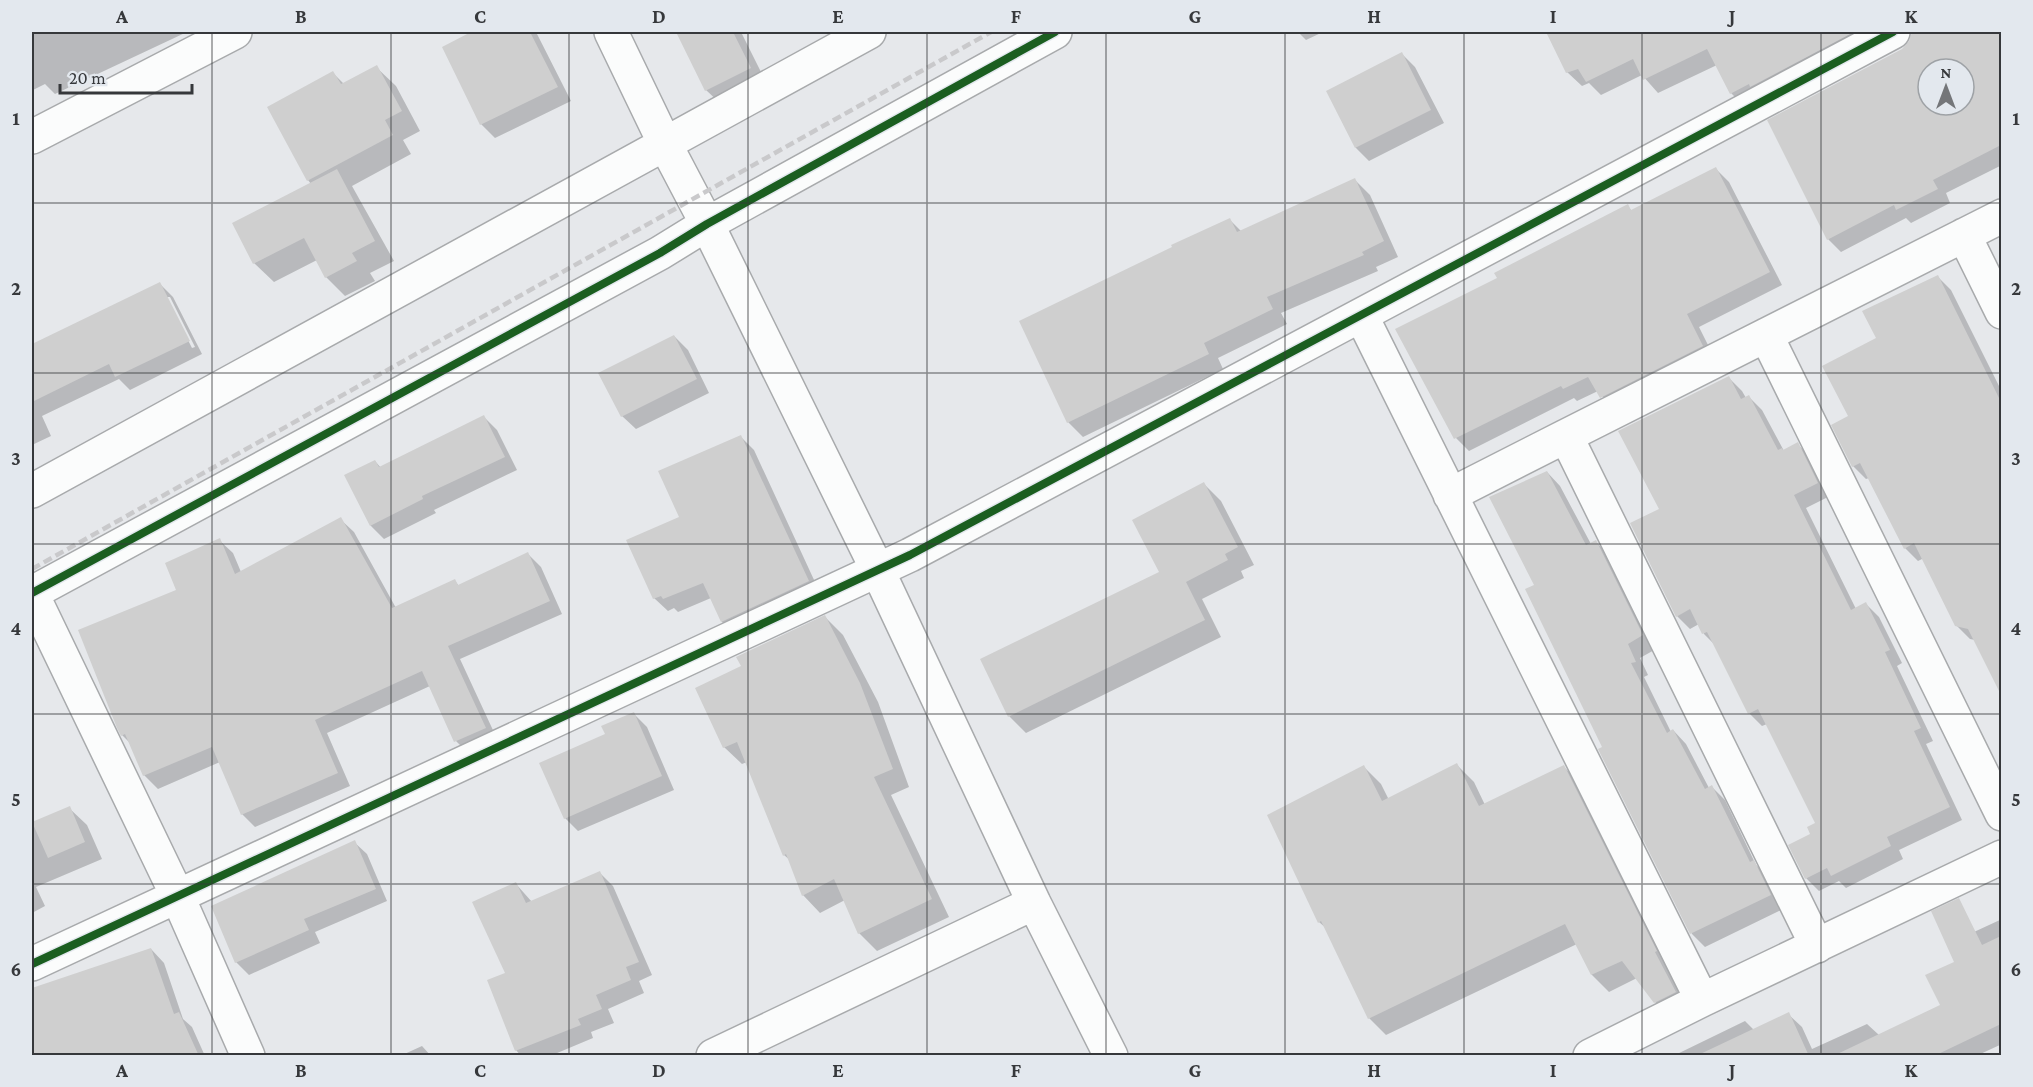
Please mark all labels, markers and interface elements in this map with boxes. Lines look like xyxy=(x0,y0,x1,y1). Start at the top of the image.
text: A xyxy=(115,5,129,27)
text: B xyxy=(295,5,307,27)
text: C xyxy=(474,5,486,27)
text: D xyxy=(652,5,666,27)
text: E xyxy=(832,5,844,27)
text: F xyxy=(1011,5,1022,27)
text: G xyxy=(1189,5,1202,27)
text: H xyxy=(1367,5,1381,27)
text: I xyxy=(1550,5,1557,27)
text: J xyxy=(1727,5,1736,27)
text: K xyxy=(1905,5,1919,27)
scale bar xyxy=(60,57,192,95)
north arrow xyxy=(1916,57,1976,117)
text: N xyxy=(1941,64,1952,81)
text: 20 m xyxy=(69,68,106,88)
text: 1 xyxy=(12,107,20,129)
text: 1 xyxy=(2012,107,2020,129)
text: 2 xyxy=(11,277,21,299)
text: 2 xyxy=(2011,277,2021,299)
text: 3 xyxy=(11,447,21,469)
text: 3 xyxy=(2011,447,2021,469)
text: 4 xyxy=(11,617,22,639)
text: 4 xyxy=(2011,617,2022,639)
text: 5 xyxy=(11,788,21,810)
text: 5 xyxy=(2011,788,2021,810)
text: 6 xyxy=(11,958,21,980)
text: 6 xyxy=(2011,958,2021,980)
text: A xyxy=(115,1059,129,1081)
text: B xyxy=(295,1059,307,1081)
text: C xyxy=(474,1059,486,1081)
text: D xyxy=(652,1059,666,1081)
text: E xyxy=(832,1059,844,1081)
text: F xyxy=(1011,1059,1022,1081)
text: G xyxy=(1189,1059,1202,1081)
text: H xyxy=(1367,1059,1381,1081)
text: I xyxy=(1550,1059,1557,1081)
text: J xyxy=(1727,1059,1736,1081)
text: K xyxy=(1905,1059,1919,1081)

